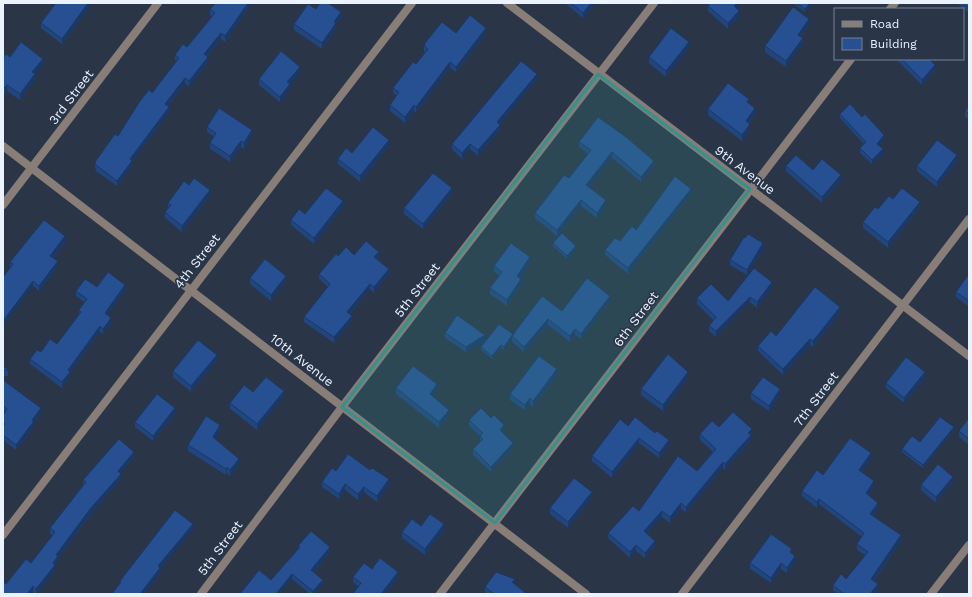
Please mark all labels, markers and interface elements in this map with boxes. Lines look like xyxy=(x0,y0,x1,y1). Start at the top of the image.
legend xyxy=(834,8,964,60)
text: Road xyxy=(870,17,899,31)
text: Building xyxy=(870,37,917,51)
street label: 3rd Street xyxy=(46,66,97,127)
street label: 9th Avenue xyxy=(712,143,778,197)
street label: 4th Street xyxy=(171,230,223,291)
street label: 5th Street xyxy=(391,259,443,320)
street label: 6th Street xyxy=(610,288,662,349)
street label: 10th Avenue xyxy=(267,331,337,389)
street label: 7th Street xyxy=(791,368,842,429)
street label: 5th Street xyxy=(195,517,246,578)

